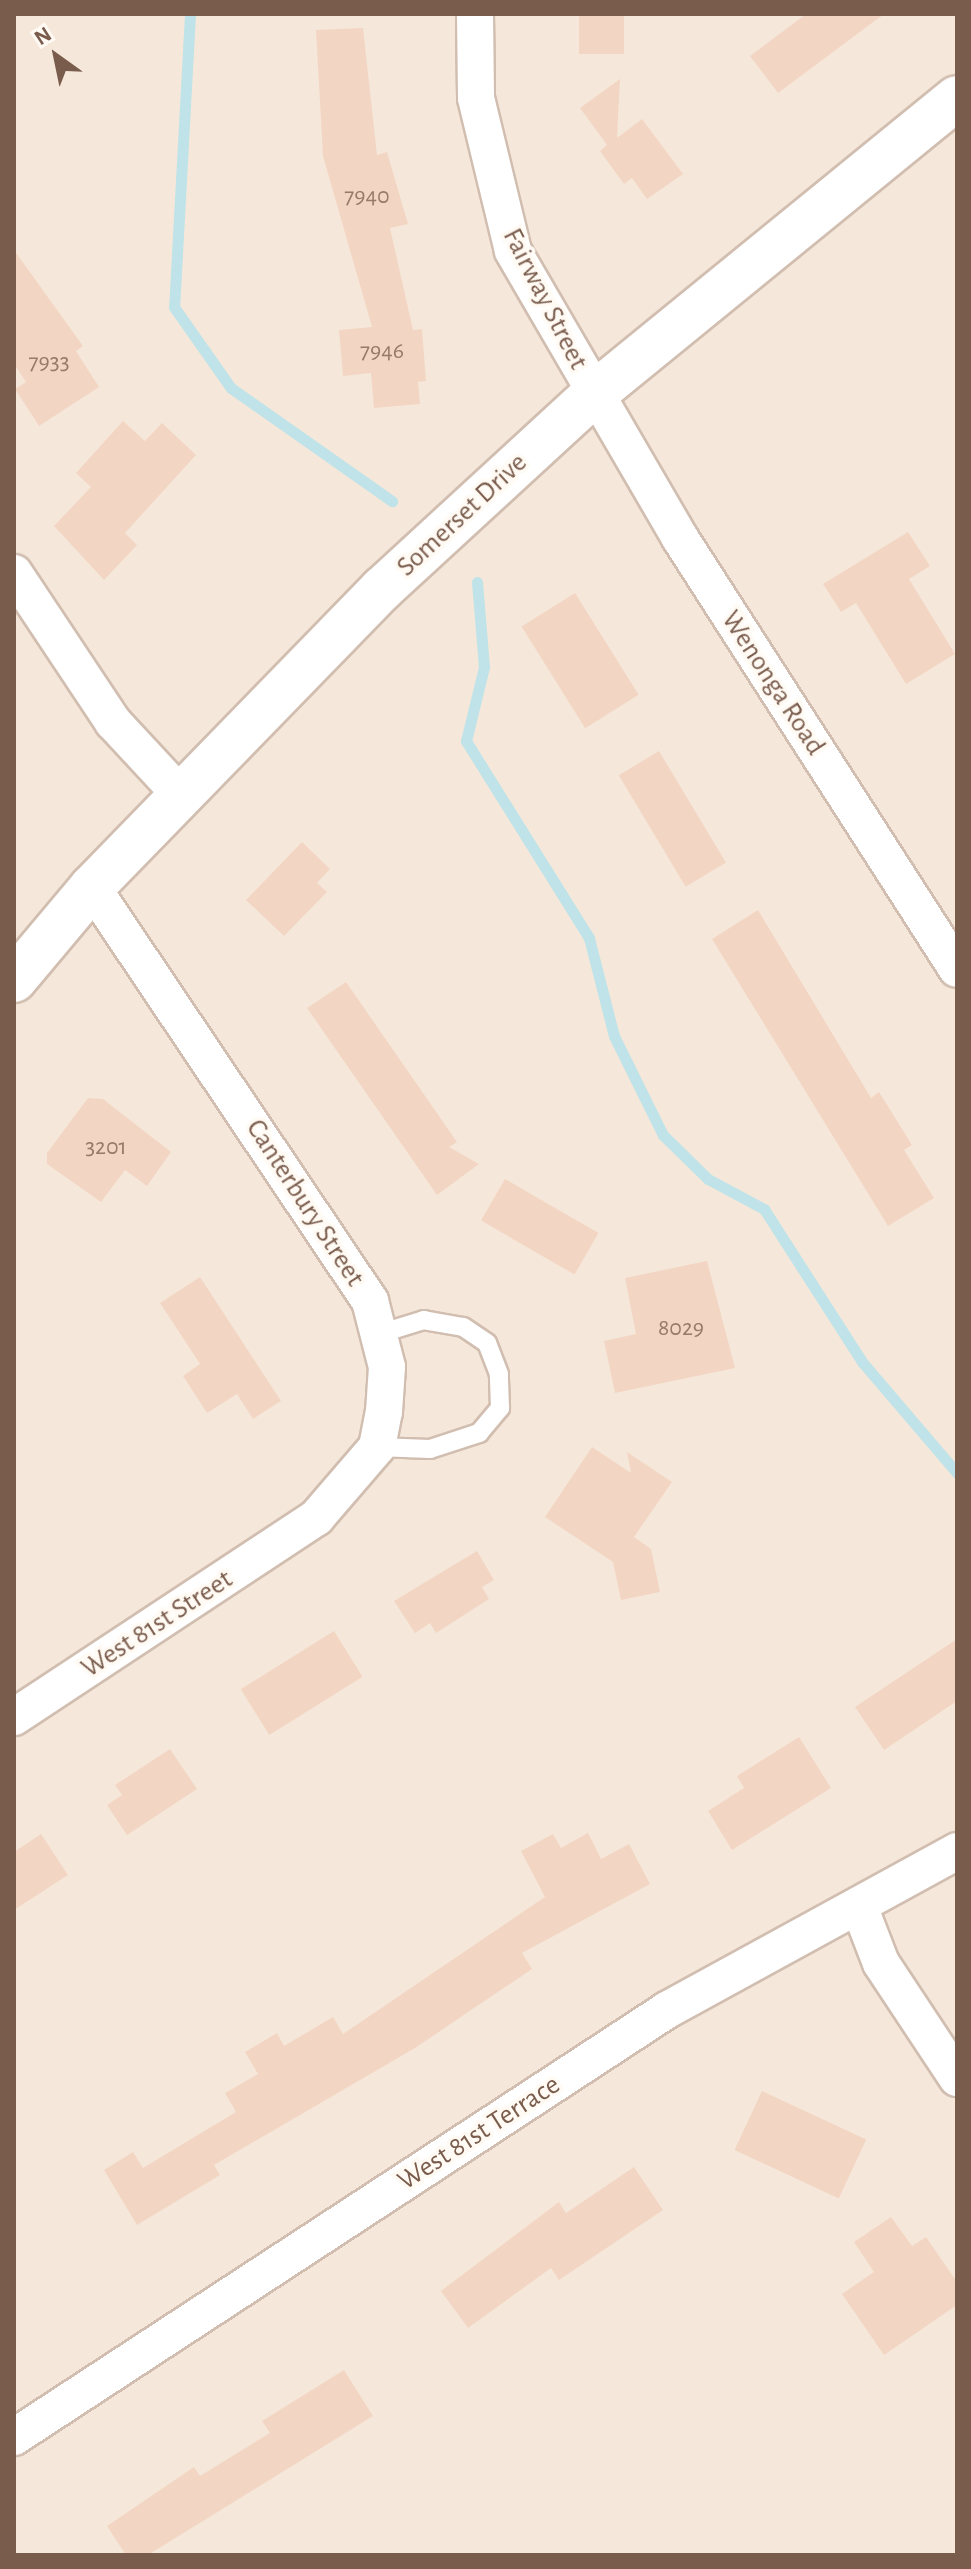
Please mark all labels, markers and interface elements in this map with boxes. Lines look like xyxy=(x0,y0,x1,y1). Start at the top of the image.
north arrow xyxy=(16,16,96,96)
text: N xyxy=(31,22,55,49)
house number: 7940 xyxy=(344,183,390,211)
street label: Fairway Street xyxy=(495,223,595,375)
house number: 7946 xyxy=(360,338,404,366)
house number: 7933 xyxy=(28,349,70,377)
street label: Somerset Drive xyxy=(390,446,534,584)
street label: Wenonga Road xyxy=(714,604,832,762)
street label: Canterbury Street xyxy=(239,1113,371,1293)
house number: 3201 xyxy=(85,1134,127,1162)
house number: 8029 xyxy=(658,1315,704,1343)
street label: West 81st Street xyxy=(75,1563,239,1685)
street label: West 81st Terrace xyxy=(392,2068,566,2198)

